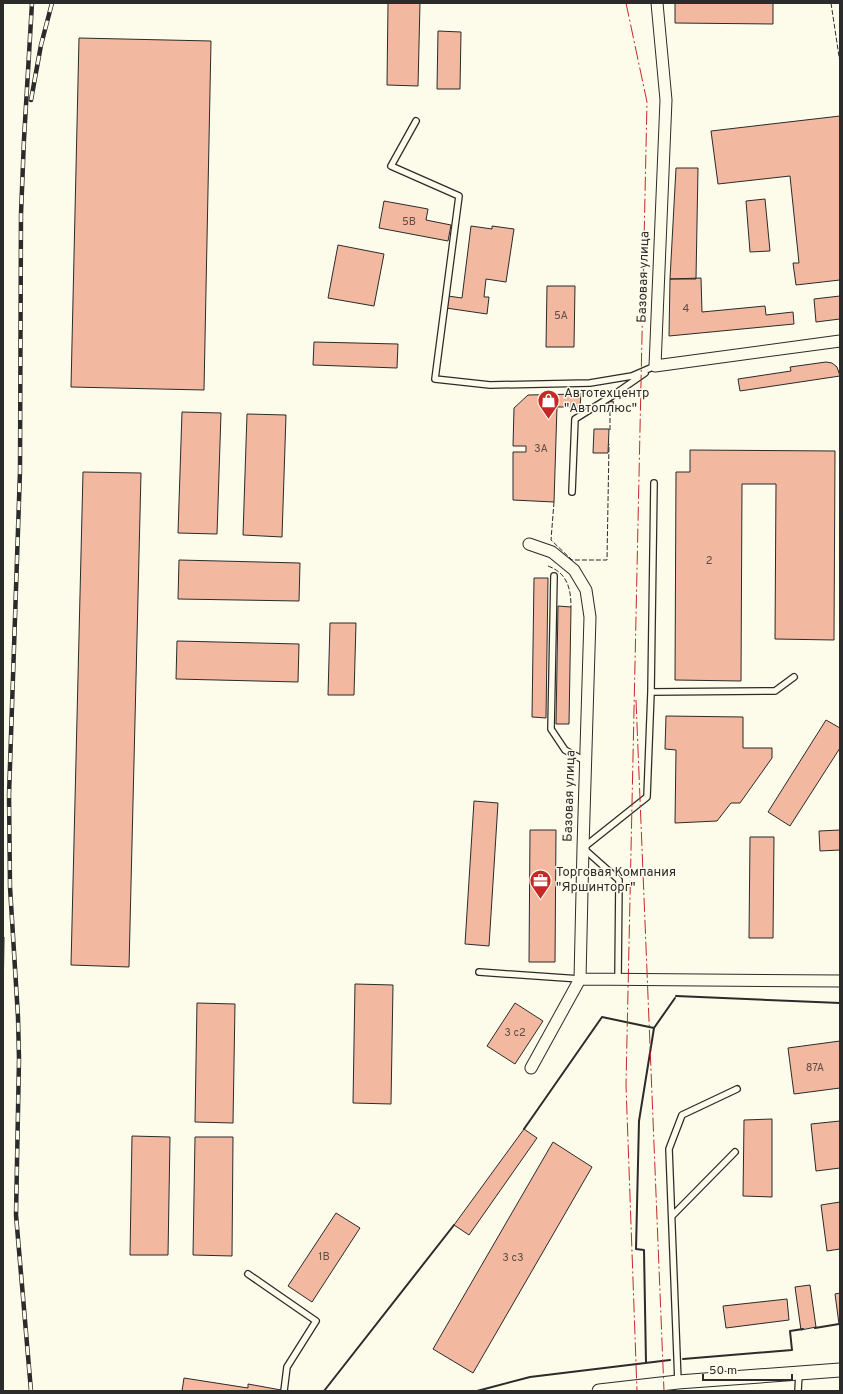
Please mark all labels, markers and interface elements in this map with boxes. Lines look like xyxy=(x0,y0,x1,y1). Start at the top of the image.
house number: 5В xyxy=(402,215,416,229)
street label: Базовая улица xyxy=(634,231,654,323)
house number: 4 xyxy=(683,302,690,316)
house number: 5А xyxy=(554,309,568,323)
place label: Автотехцентр "Автоплюс" xyxy=(564,386,649,417)
shop icon: Автотехцентр "Автоплюс" xyxy=(535,388,561,421)
house number: 3А xyxy=(534,442,548,456)
house number: 2 xyxy=(706,554,712,568)
street label: Базовая улица xyxy=(560,750,580,842)
place label: Торговая Компания "Яршинторг" xyxy=(556,865,676,896)
office icon: Торговая Компания "Яршинторг" xyxy=(528,867,554,900)
house number: 3 с2 xyxy=(504,1026,526,1040)
house number: 87А xyxy=(806,1061,824,1075)
house number: 1В xyxy=(318,1250,330,1264)
house number: 3 с3 xyxy=(502,1251,524,1265)
scale bar xyxy=(703,1356,792,1382)
text: 50 m xyxy=(709,1363,737,1379)

